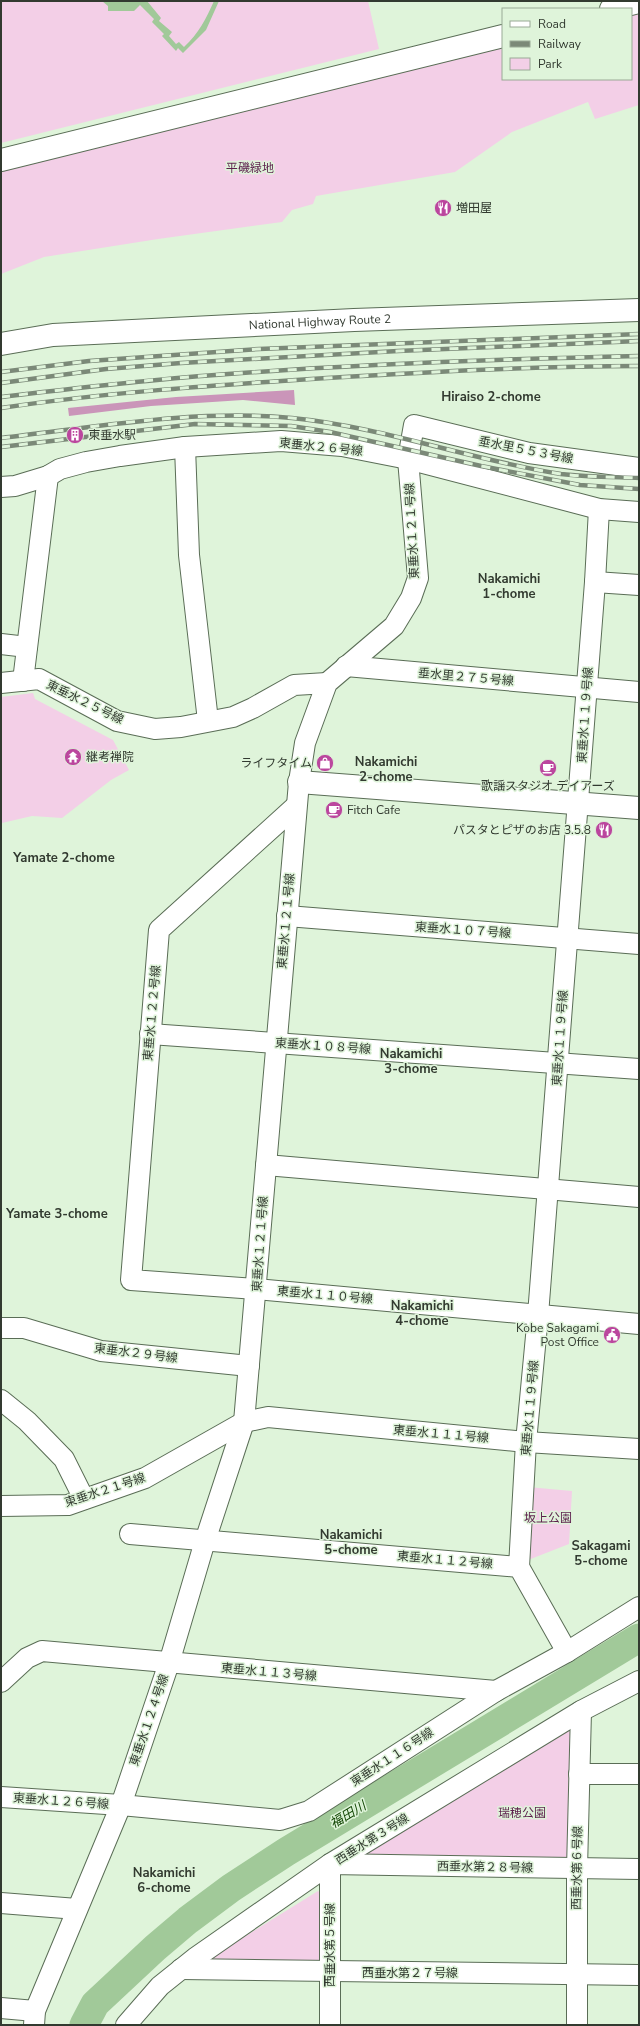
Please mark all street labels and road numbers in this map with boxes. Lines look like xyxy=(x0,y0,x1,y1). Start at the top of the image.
street label: National Highway Route 2 xyxy=(248,311,391,333)
street label: 垂水里５５３号線 xyxy=(477,433,575,467)
street label: 東垂水２６号線 xyxy=(278,435,364,459)
street label: 東垂水１２１号線 xyxy=(401,483,423,579)
street label: 垂水里２７５号線 xyxy=(417,665,515,689)
street label: 東垂水１１９号線 xyxy=(574,667,596,763)
street label: 東垂水２５号線 xyxy=(44,676,126,728)
street label: 東垂水１２１号線 xyxy=(274,872,298,970)
street label: 東垂水１０７号線 xyxy=(415,919,511,941)
street label: 東垂水１２２号線 xyxy=(140,964,164,1062)
street label: 東垂水１１９号線 xyxy=(549,990,571,1086)
street label: 東垂水１０８号線 xyxy=(275,1035,371,1057)
street label: 東垂水１２１号線 xyxy=(249,1196,271,1292)
street label: 東垂水１１０号線 xyxy=(276,1283,374,1307)
street label: 東垂水２９号線 xyxy=(93,1340,179,1366)
street label: 東垂水１１９号線 xyxy=(518,1359,542,1457)
street label: 東垂水１１１号線 xyxy=(392,1422,490,1446)
street label: 東垂水２１号線 xyxy=(63,1469,147,1511)
street label: 東垂水１１２号線 xyxy=(396,1548,494,1572)
street label: 東垂水１１３号線 xyxy=(220,1660,318,1684)
street label: 東垂水１２４号線 xyxy=(126,1672,172,1768)
street label: 東垂水１１６号線 xyxy=(347,1724,437,1790)
street label: 東垂水１２６号線 xyxy=(13,1790,109,1812)
street label: 西垂水第３号線 xyxy=(332,1810,412,1868)
street label: 西垂水第６号線 xyxy=(568,1826,586,1910)
street label: 西垂水第２８号線 xyxy=(437,1858,533,1876)
street label: 西垂水第５号線 xyxy=(322,1903,338,1987)
street label: 西垂水第２７号線 xyxy=(362,1965,458,1981)

